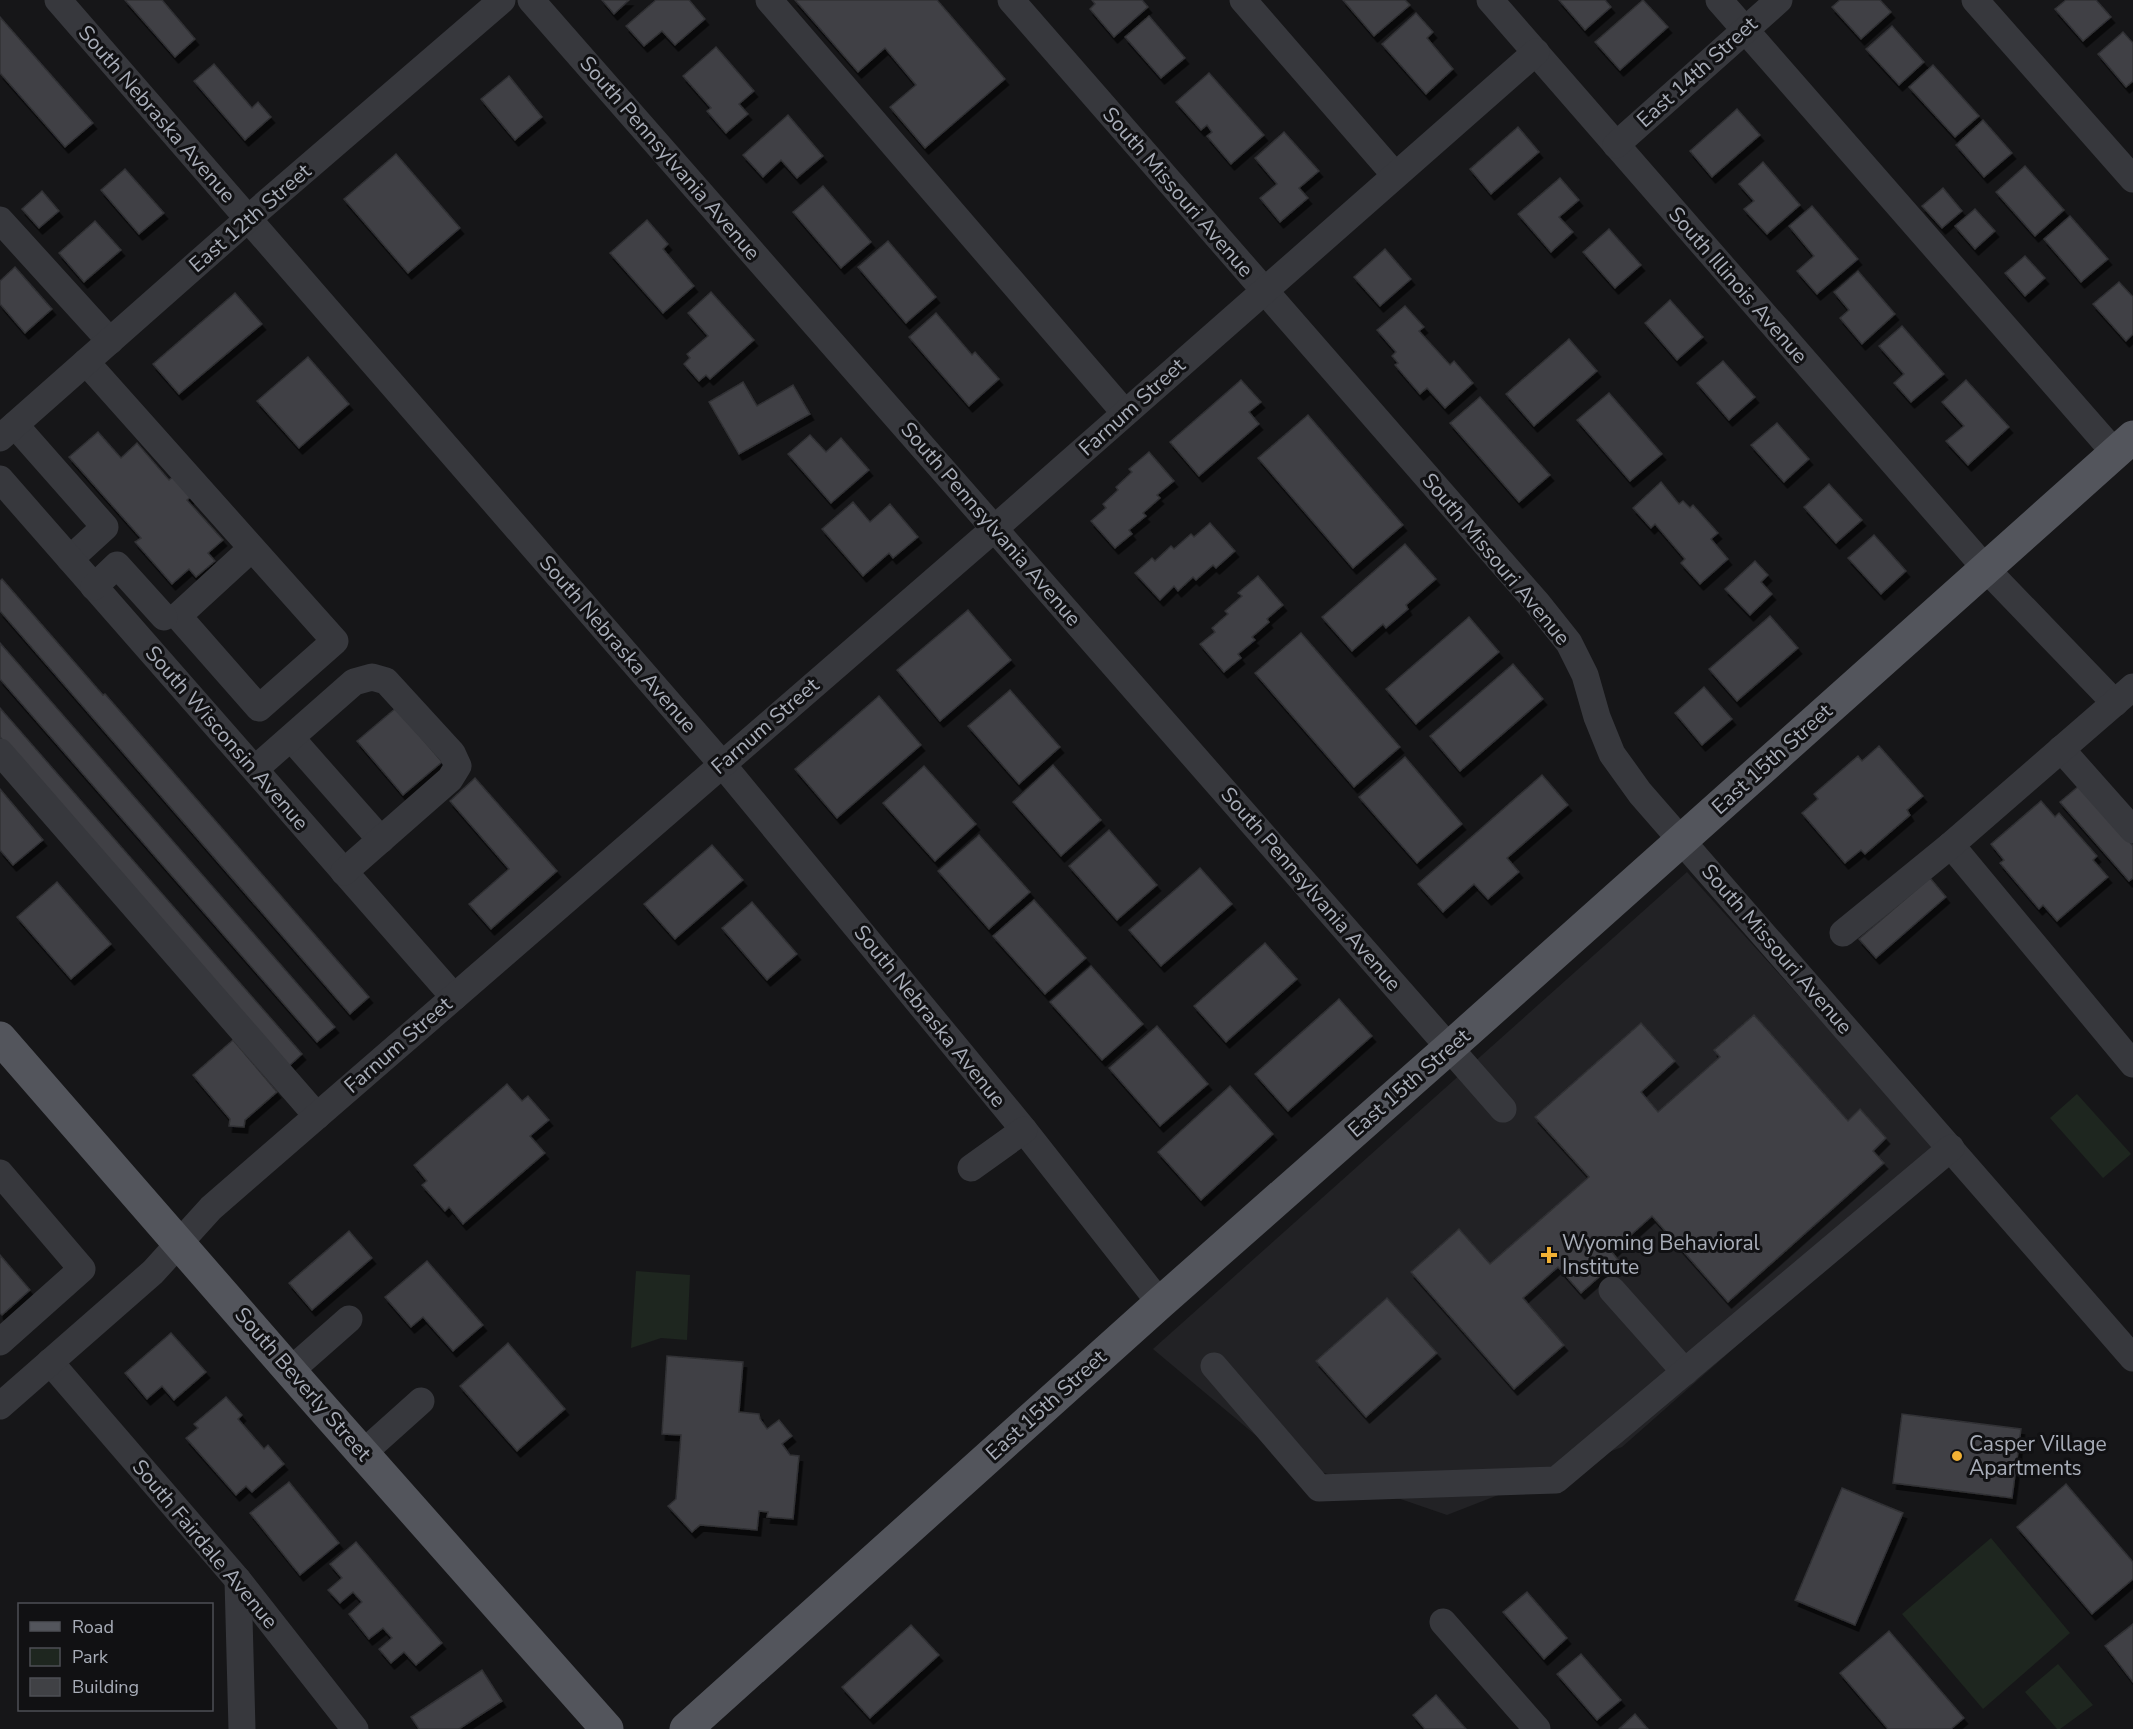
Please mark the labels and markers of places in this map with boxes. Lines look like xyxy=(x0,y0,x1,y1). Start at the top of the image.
place label: Wyoming Behavioral Institute xyxy=(1562,1229,1761,1281)
marker: Wyoming Behavioral Institute xyxy=(1540,1246,1558,1264)
place label: Casper Village Apartments xyxy=(1969,1430,2107,1482)
marker: Casper Village Apartments xyxy=(1950,1449,1964,1463)

